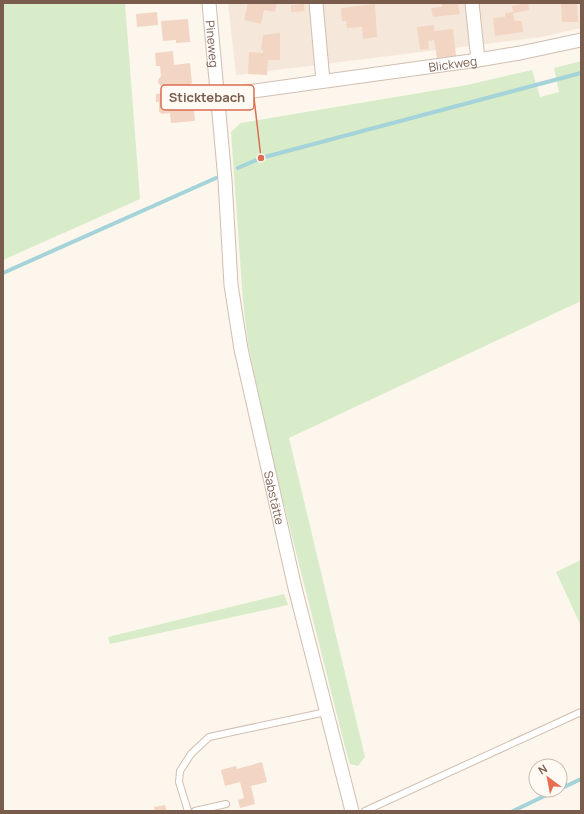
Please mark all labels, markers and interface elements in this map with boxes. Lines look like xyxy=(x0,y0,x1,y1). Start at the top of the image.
street label: Pineweg xyxy=(202,20,223,68)
street label: Blickweg xyxy=(427,52,478,75)
callout: Sticktebach xyxy=(161,85,254,110)
text: Sticktebach xyxy=(169,88,245,106)
street label: Sabstätte xyxy=(260,469,289,526)
north arrow xyxy=(528,758,568,798)
text: N xyxy=(535,761,550,778)

